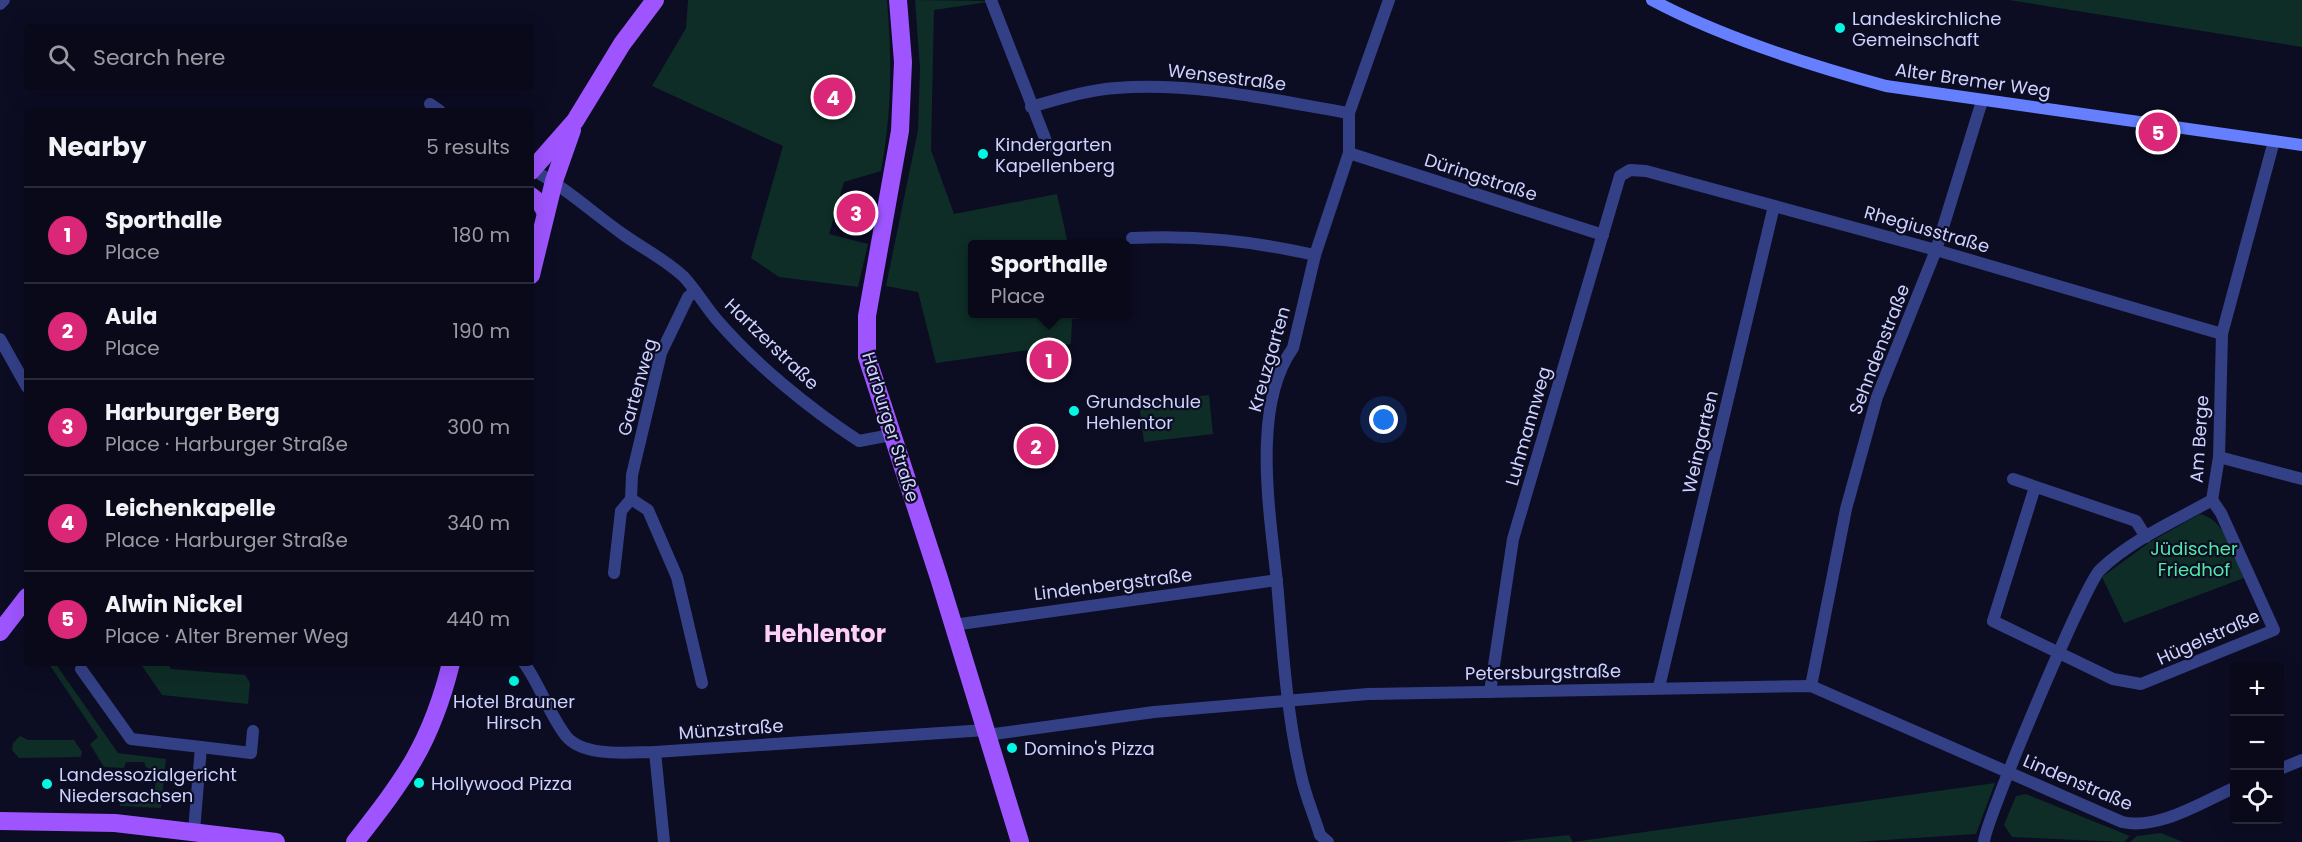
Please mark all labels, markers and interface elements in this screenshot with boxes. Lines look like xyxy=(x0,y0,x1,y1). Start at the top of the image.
place label: Landeskirchliche Gemeinschaft xyxy=(1852,6,2002,52)
marker: Landeskirchliche Gemeinschaft xyxy=(1833,21,1847,35)
search box xyxy=(24,24,534,90)
icon: search xyxy=(45,41,78,74)
text: Search here xyxy=(93,42,226,73)
street label: Wensestraße xyxy=(1166,57,1288,97)
street label: Alter Bremer Weg xyxy=(1894,57,2052,103)
pin: 4 xyxy=(814,74,852,120)
pin: 5 xyxy=(2138,110,2178,154)
text: Nearby xyxy=(48,129,146,165)
place label: Kindergarten Kapellenberg xyxy=(995,132,1115,178)
text: 5 results xyxy=(426,133,510,161)
marker: Kindergarten Kapellenberg xyxy=(976,147,990,161)
street label: Düringstraße xyxy=(1421,147,1541,207)
pin: 3 xyxy=(836,190,876,236)
street label: Rhegiusstraße xyxy=(1861,199,1993,259)
text: Sporthalle xyxy=(105,205,222,236)
text: 1 xyxy=(64,221,71,249)
text: 180 m xyxy=(452,221,510,249)
text: Place xyxy=(105,238,160,266)
popup xyxy=(968,240,1130,318)
text: Sporthalle xyxy=(990,249,1108,280)
street label: Sehndenstraße xyxy=(1843,280,1915,418)
text: Place xyxy=(990,282,1045,310)
street label: Hartzerstraße xyxy=(719,293,825,395)
text: Aula xyxy=(105,301,157,332)
street label: Kreuzgarten xyxy=(1242,303,1296,415)
text: 2 xyxy=(62,317,73,345)
text: 190 m xyxy=(453,317,510,345)
text: Place xyxy=(105,334,160,362)
street label: Gartenweg xyxy=(611,335,663,439)
pin: 1 xyxy=(1030,338,1068,382)
street label: Harburger Straße xyxy=(856,349,926,505)
street label: Luhmannweg xyxy=(1499,364,1557,488)
street label: Weingarten xyxy=(1676,388,1724,496)
place label: Grundschule Hehlentor xyxy=(1086,389,1201,435)
street label: Am Berge xyxy=(2183,394,2215,484)
text: Harburger Berg xyxy=(105,397,280,428)
marker: Grundschule Hehlentor xyxy=(1067,404,1081,418)
your location xyxy=(1369,405,1398,434)
text: 3 xyxy=(61,413,74,441)
text: 300 m xyxy=(447,413,510,441)
pin: 2 xyxy=(1016,424,1056,468)
text: Place · Harburger Straße xyxy=(105,430,348,458)
text: Leichenkapelle xyxy=(105,493,276,524)
text: 4 xyxy=(61,509,74,537)
text: 340 m xyxy=(447,509,510,537)
text: Place · Harburger Straße xyxy=(105,526,348,554)
park label: Jüdischer Friedhof xyxy=(2150,536,2238,582)
street label: Lindenbergstraße xyxy=(1033,562,1193,606)
text: Alwin Nickel xyxy=(105,589,243,620)
street label: Hügelstraße xyxy=(2153,603,2263,671)
text: 5 xyxy=(61,605,74,633)
text: 440 m xyxy=(446,605,510,633)
district label: Hehlentor xyxy=(764,617,886,650)
text: Place · Alter Bremer Weg xyxy=(105,622,349,650)
street label: Petersburgstraße xyxy=(1465,658,1621,686)
map controls xyxy=(2230,662,2284,824)
button: + xyxy=(2230,662,2284,716)
marker: Hotel Brauner Hirsch xyxy=(507,674,521,688)
place label: Hotel Brauner Hirsch xyxy=(453,689,575,735)
street label: Münzstraße xyxy=(678,713,784,745)
button: − xyxy=(2230,716,2284,770)
place label: Domino's Pizza xyxy=(1024,736,1155,761)
marker: Domino's Pizza xyxy=(1005,741,1019,755)
street label: Lindenstraße xyxy=(2019,748,2137,816)
place label: Landessozialgericht Niedersachsen xyxy=(59,762,237,808)
button: locate xyxy=(2230,770,2284,824)
place label: Hollywood Pizza xyxy=(431,771,572,796)
marker: Hollywood Pizza xyxy=(412,776,426,790)
marker: Landessozialgericht Niedersachsen xyxy=(40,777,54,791)

